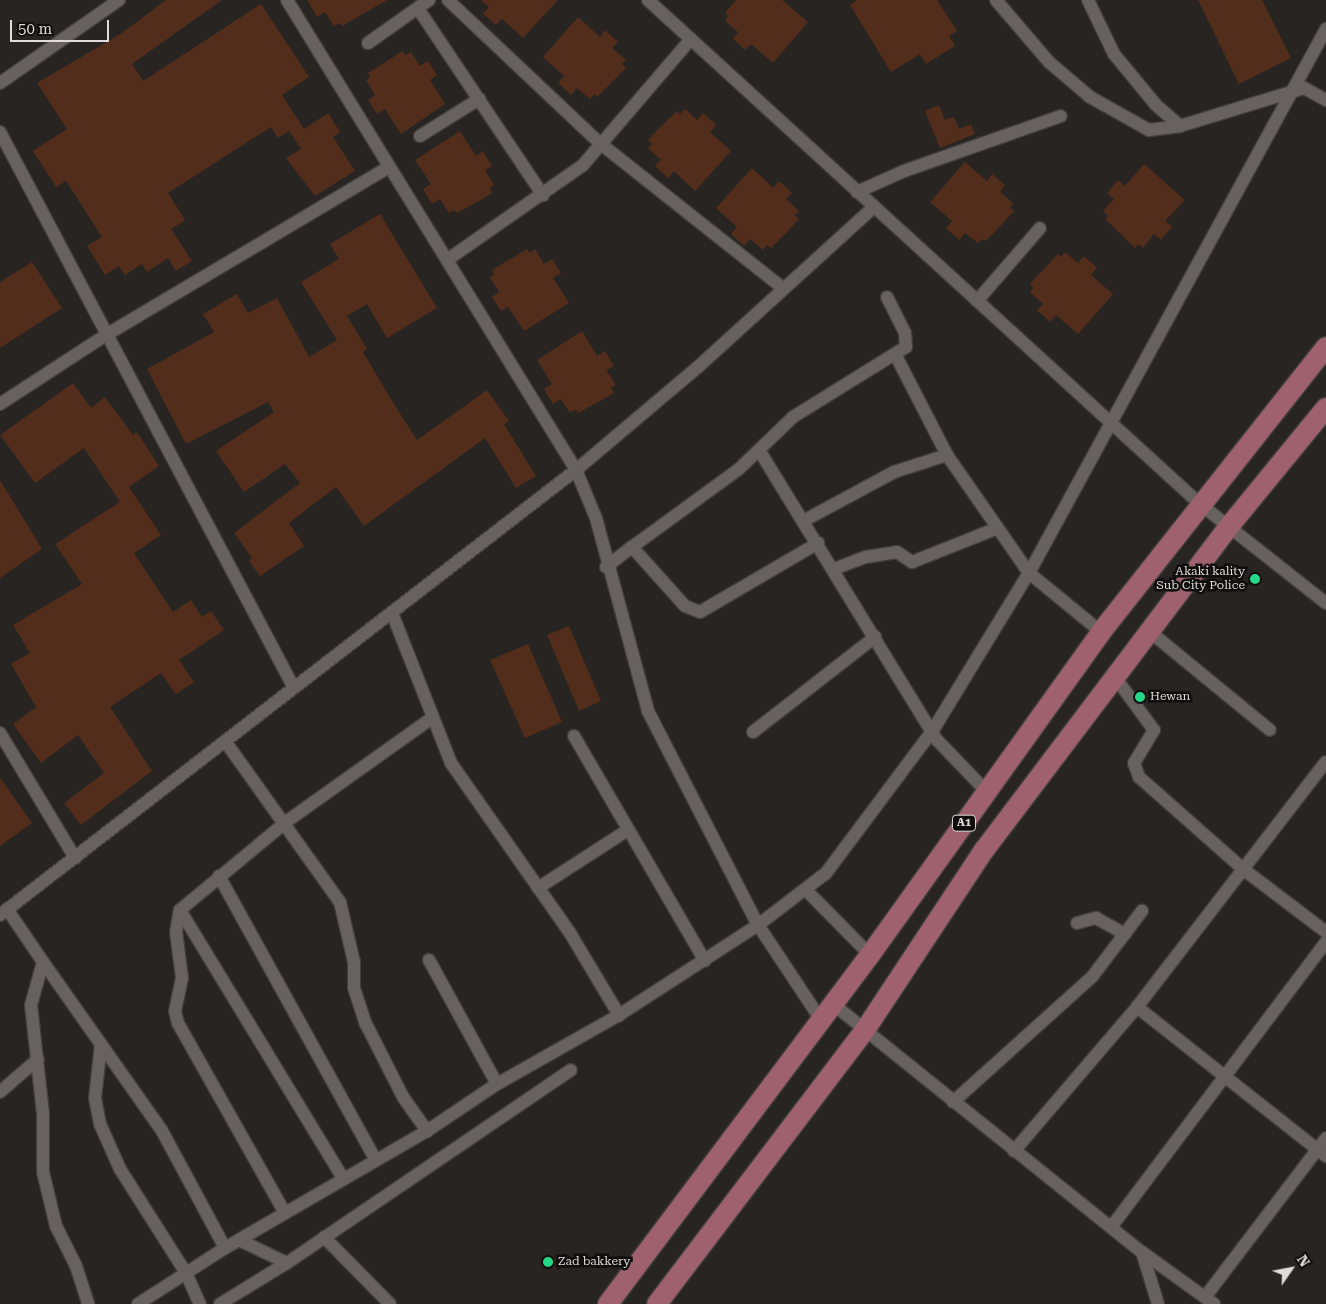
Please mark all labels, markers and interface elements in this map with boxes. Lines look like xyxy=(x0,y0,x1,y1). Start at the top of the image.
scale bar xyxy=(12,10,111,42)
text: 50 m xyxy=(18,20,52,38)
place label: Akaki kality Sub City Police xyxy=(1156,565,1245,593)
marker: Akaki kality Sub City Police xyxy=(1249,573,1261,585)
place label: Hewan xyxy=(1150,690,1190,704)
marker: Hewan xyxy=(1134,691,1146,703)
road number: A1 xyxy=(952,814,976,831)
north arrow xyxy=(1266,1244,1316,1294)
text: N xyxy=(1294,1252,1313,1270)
place label: Zad bakkery xyxy=(558,1255,630,1269)
marker: Zad bakkery xyxy=(542,1256,554,1268)

